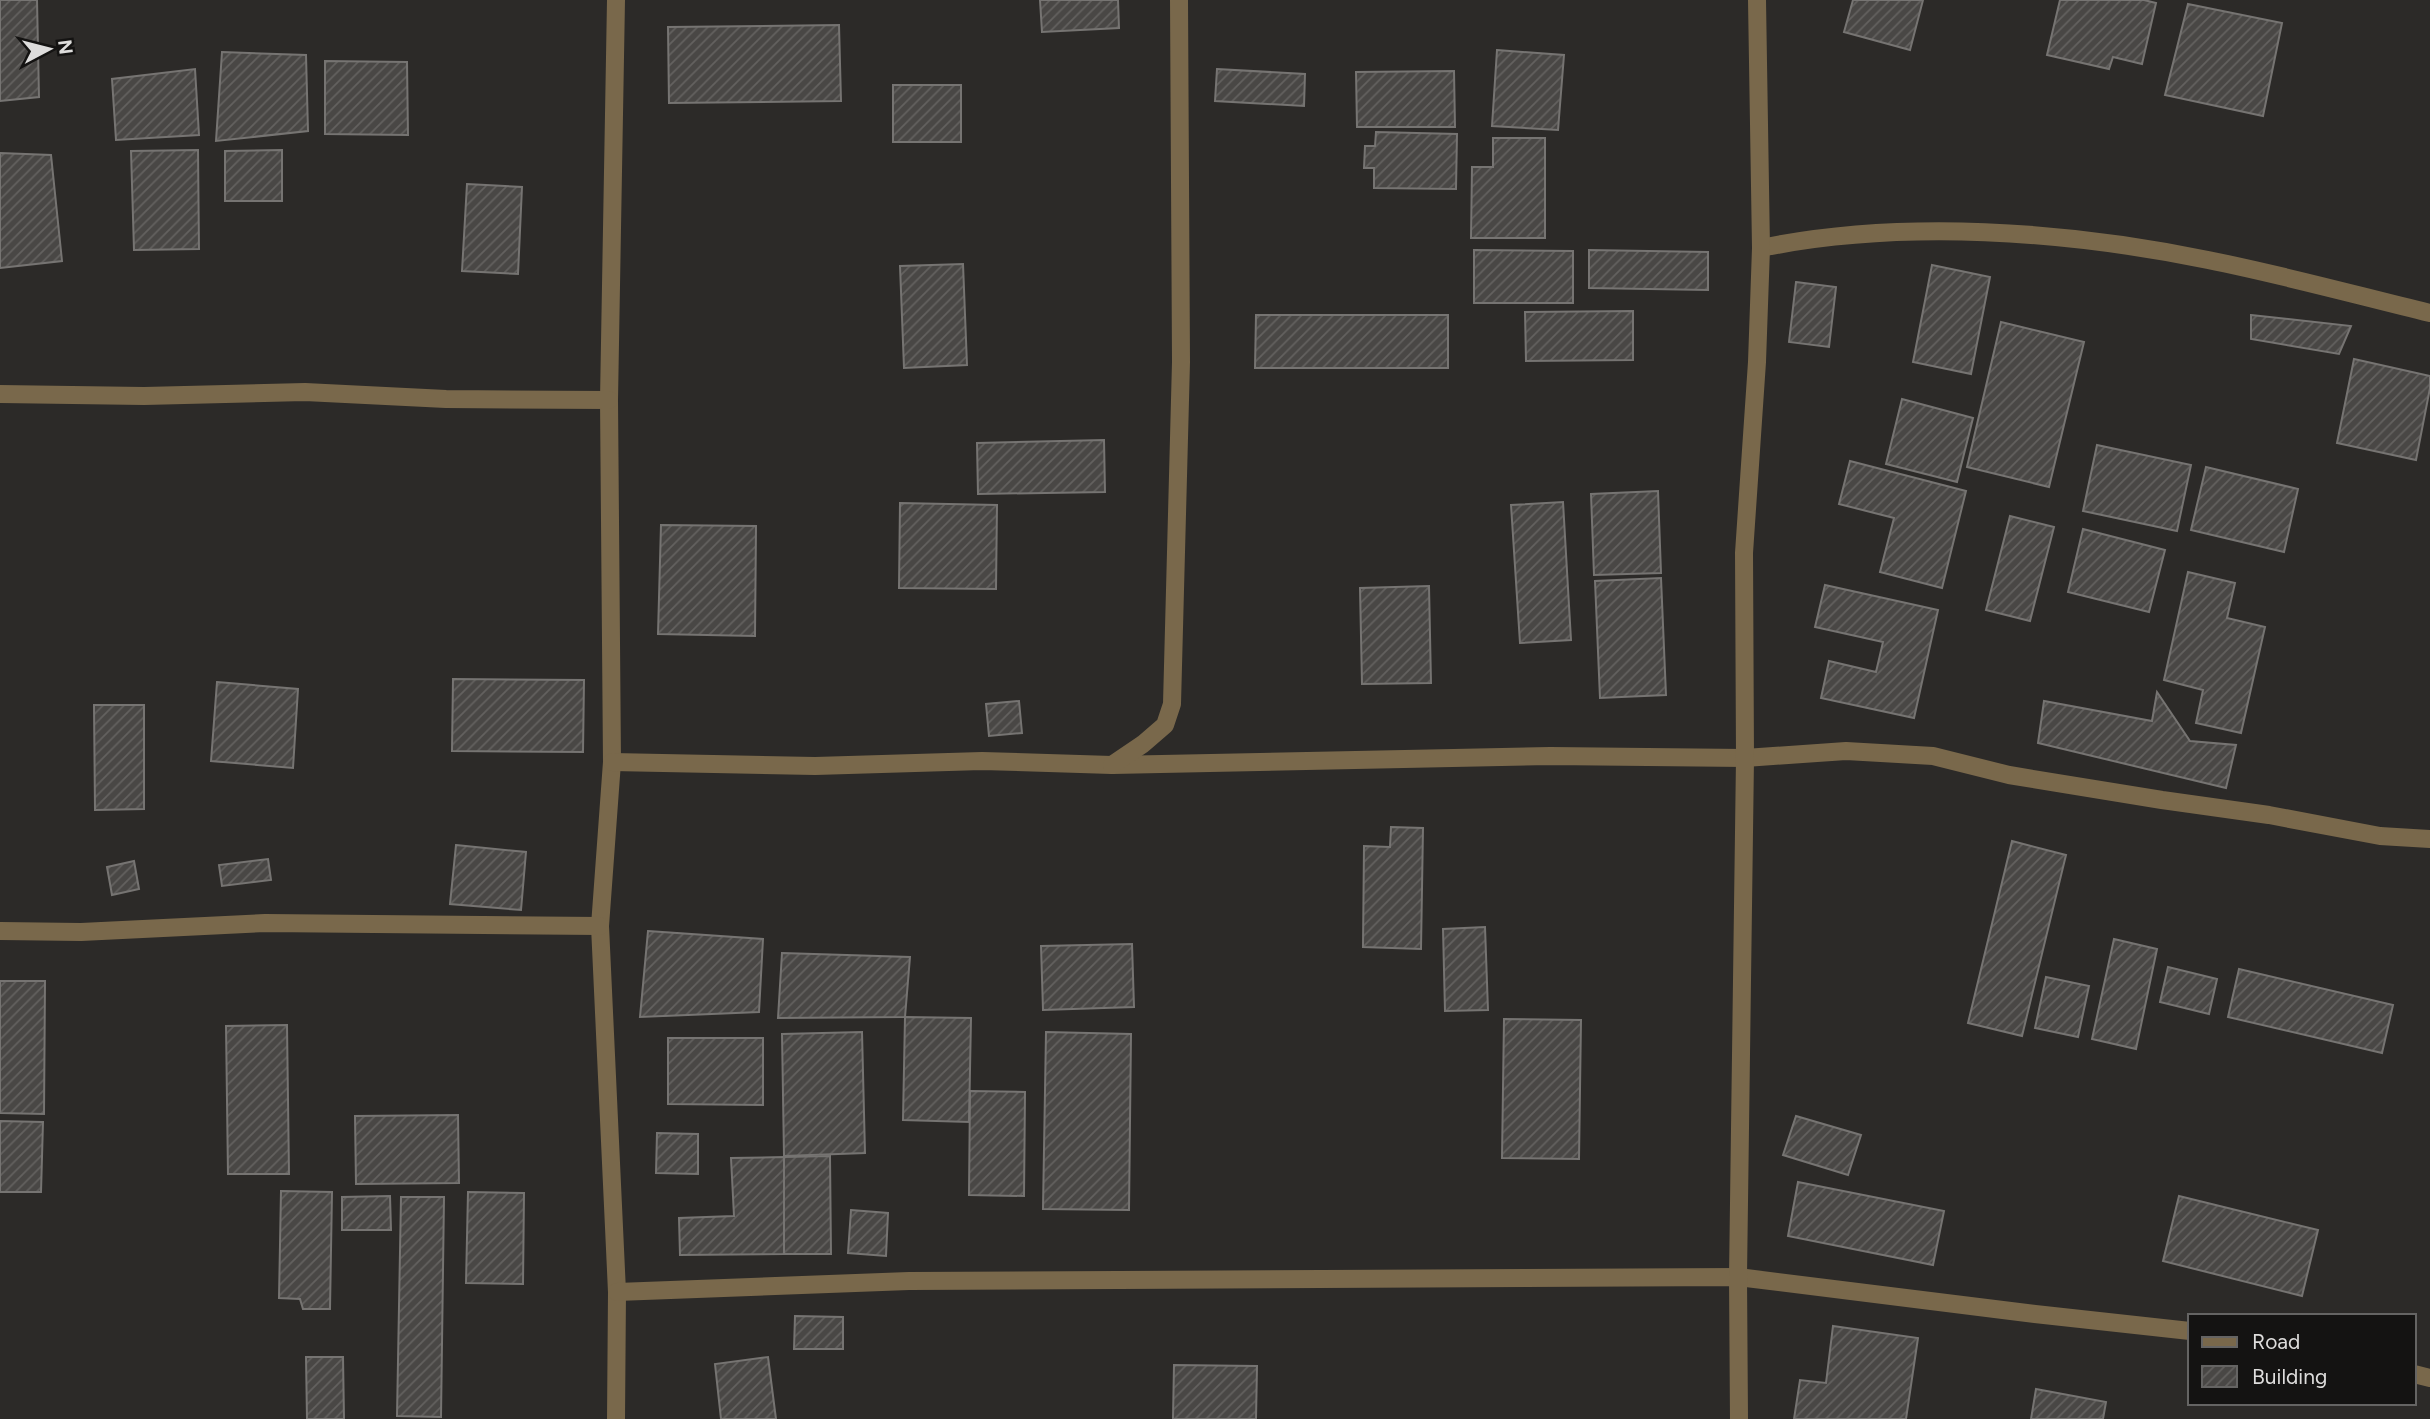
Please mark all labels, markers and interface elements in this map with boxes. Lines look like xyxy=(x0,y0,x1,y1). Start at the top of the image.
north arrow xyxy=(14,14,84,84)
text: N xyxy=(53,38,78,56)
legend xyxy=(2188,1314,2416,1405)
text: Road xyxy=(2252,1329,2300,1354)
text: Building xyxy=(2252,1364,2327,1389)

